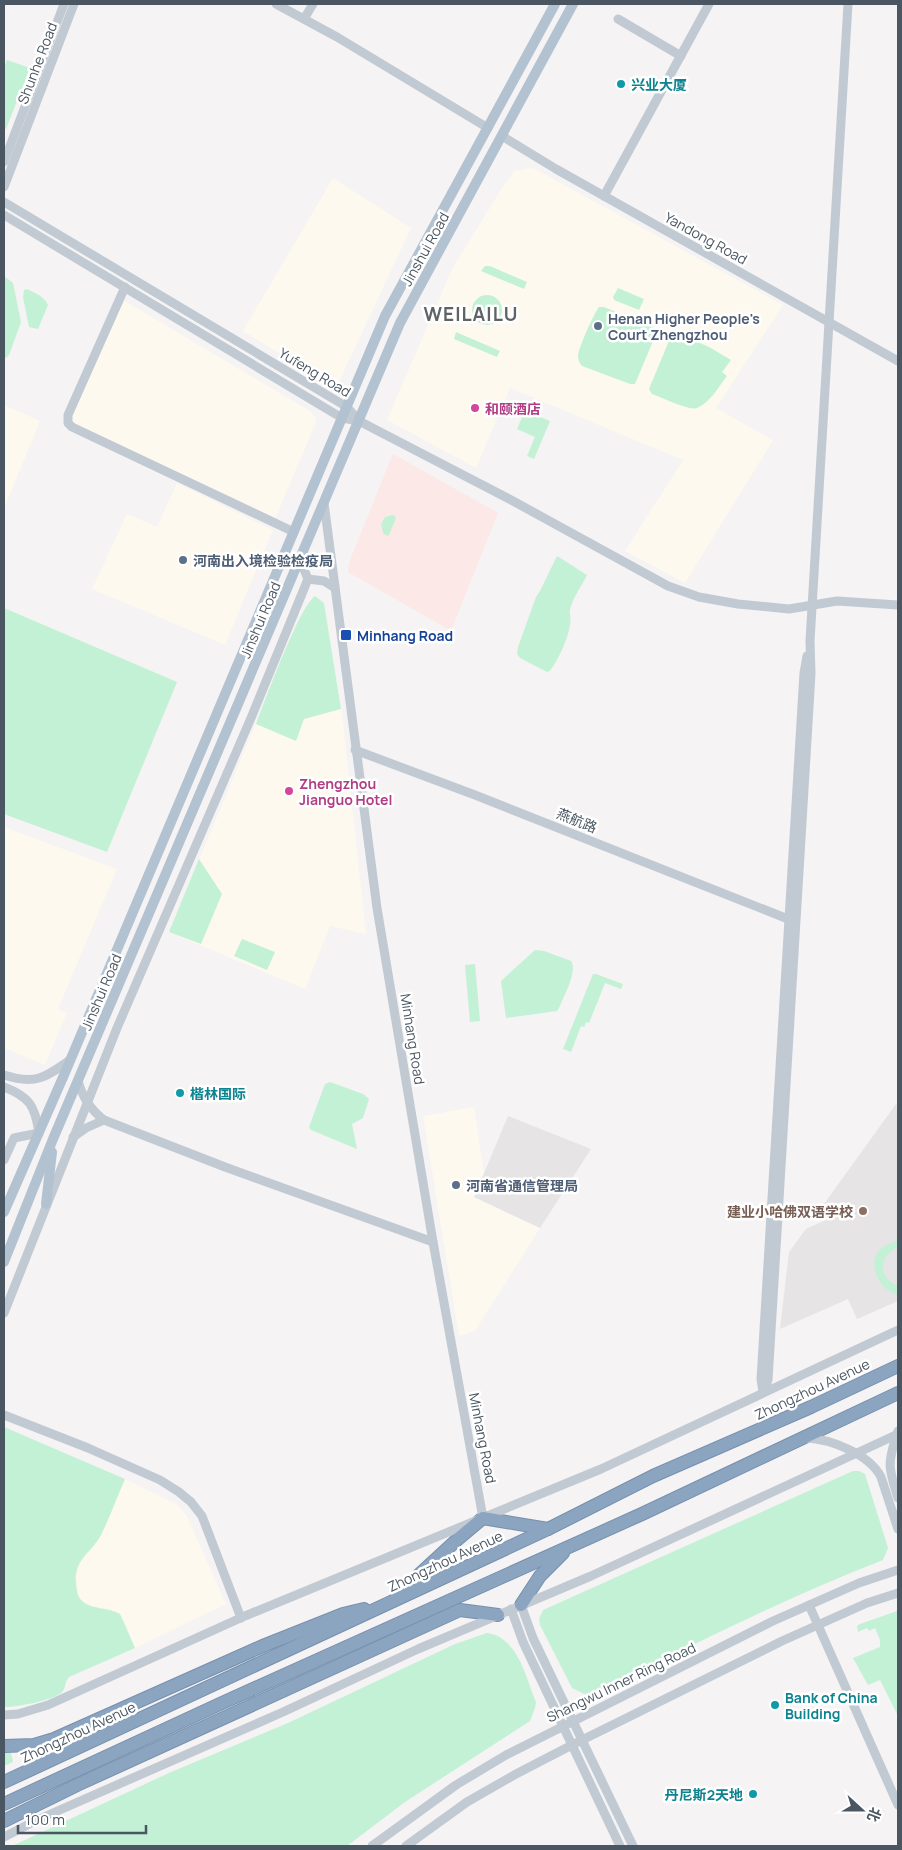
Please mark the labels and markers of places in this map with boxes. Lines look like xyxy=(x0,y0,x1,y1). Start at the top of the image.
place label: 兴业大厦 xyxy=(631,75,687,94)
marker: 兴业大厦 xyxy=(615,78,627,90)
place label: Henan Higher People's Court Zhengzhou xyxy=(608,309,760,344)
marker: Henan Higher People's Court Zhengzhou xyxy=(592,320,604,332)
place label: 和颐酒店 xyxy=(485,399,541,418)
marker: 和颐酒店 xyxy=(469,402,481,414)
place label: 河南出入境检验检疫局 xyxy=(193,551,333,570)
marker: 河南出入境检验检疫局 xyxy=(177,554,189,566)
place label: Minhang Road xyxy=(357,626,453,645)
marker: Minhang Road xyxy=(339,628,353,642)
place label: Zhengzhou Jianguo Hotel xyxy=(299,774,392,809)
marker: Zhengzhou Jianguo Hotel xyxy=(283,785,295,797)
place label: 楷林国际 xyxy=(190,1084,246,1103)
marker: 楷林国际 xyxy=(174,1087,186,1099)
place label: 河南省通信管理局 xyxy=(466,1176,578,1195)
marker: 河南省通信管理局 xyxy=(450,1179,462,1191)
place label: 建业小哈佛双语学校 xyxy=(727,1202,853,1221)
marker: 建业小哈佛双语学校 xyxy=(857,1205,869,1217)
place label: Bank of China Building xyxy=(785,1688,878,1723)
marker: Bank of China Building xyxy=(769,1699,781,1711)
place label: 丹尼斯2天地 xyxy=(665,1785,743,1804)
marker: 丹尼斯2天地 xyxy=(747,1788,759,1800)

